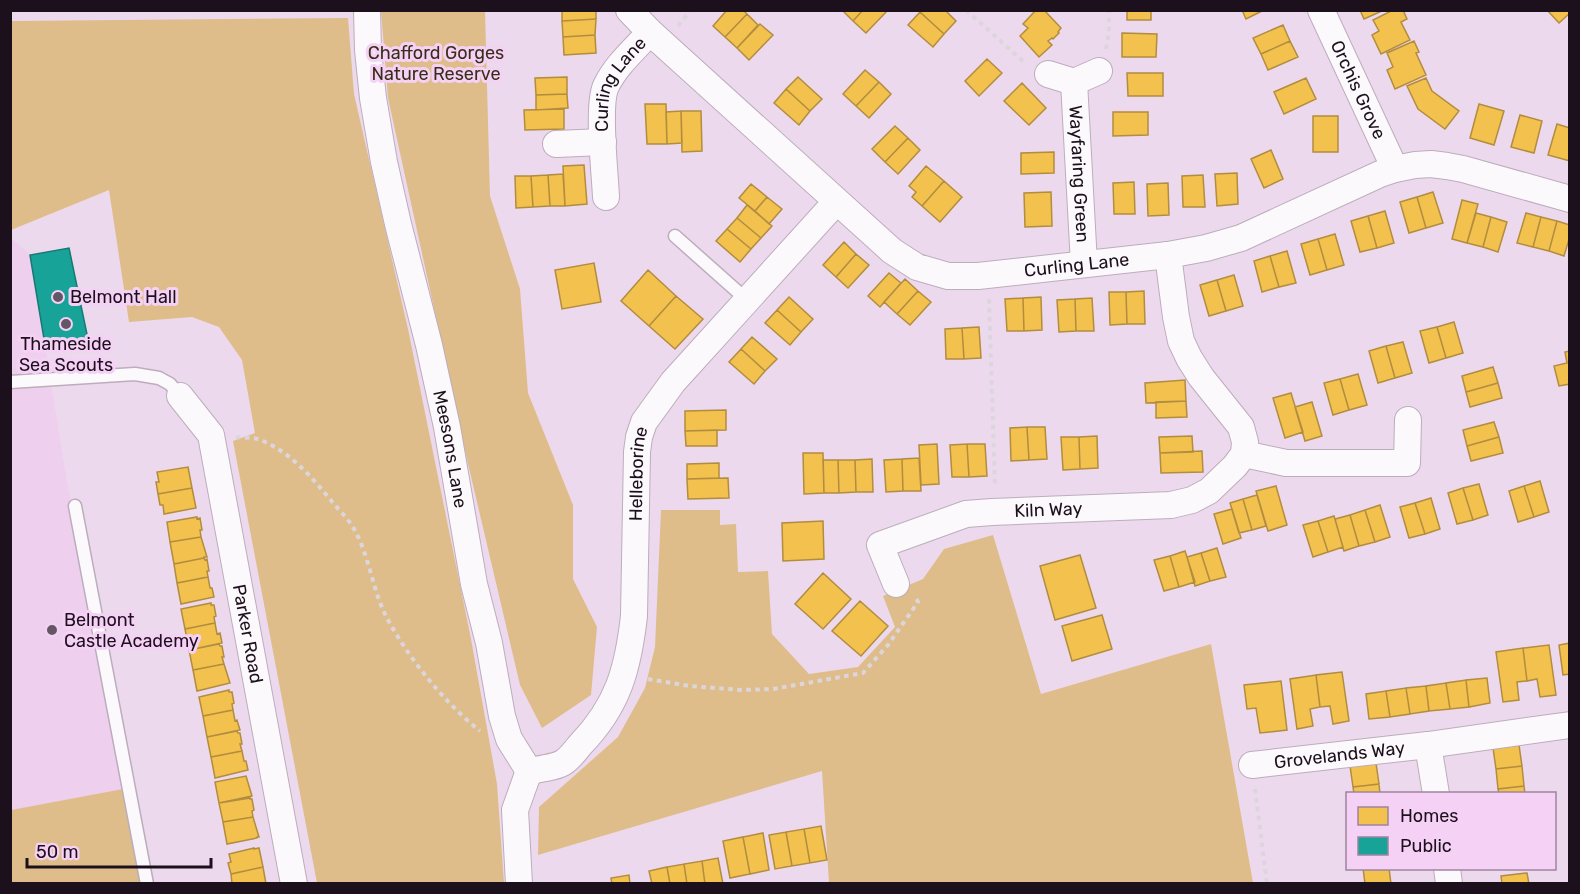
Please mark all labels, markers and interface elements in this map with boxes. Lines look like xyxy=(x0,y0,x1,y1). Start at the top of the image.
street label: Curling Lane xyxy=(591,32,651,132)
street label: Orchis Grove xyxy=(1326,37,1391,143)
park label: Chafford Gorges Nature Reserve xyxy=(368,42,504,85)
street label: Wayfaring Green xyxy=(1064,104,1094,243)
street label: Curling Lane xyxy=(1023,248,1130,282)
place label: Belmont Hall xyxy=(70,286,177,308)
marker: Belmont Hall xyxy=(51,290,65,304)
marker: Thameside Sea Scouts xyxy=(59,317,73,331)
place label: Thameside Sea Scouts xyxy=(19,333,113,376)
street label: Meesons Lane xyxy=(428,388,472,510)
street label: Helleborine xyxy=(625,423,653,521)
street label: Kiln Way xyxy=(1014,497,1083,522)
street label: Parker Road xyxy=(228,582,268,685)
place label: Belmont Castle Academy xyxy=(64,609,199,652)
marker: Belmont Castle Academy xyxy=(45,623,59,637)
street label: Grovelands Way xyxy=(1273,737,1406,773)
legend xyxy=(1346,792,1556,870)
text: Homes xyxy=(1400,805,1458,827)
scale bar xyxy=(27,831,212,869)
text: Public xyxy=(1400,835,1452,857)
text: 50 m xyxy=(36,841,79,863)

